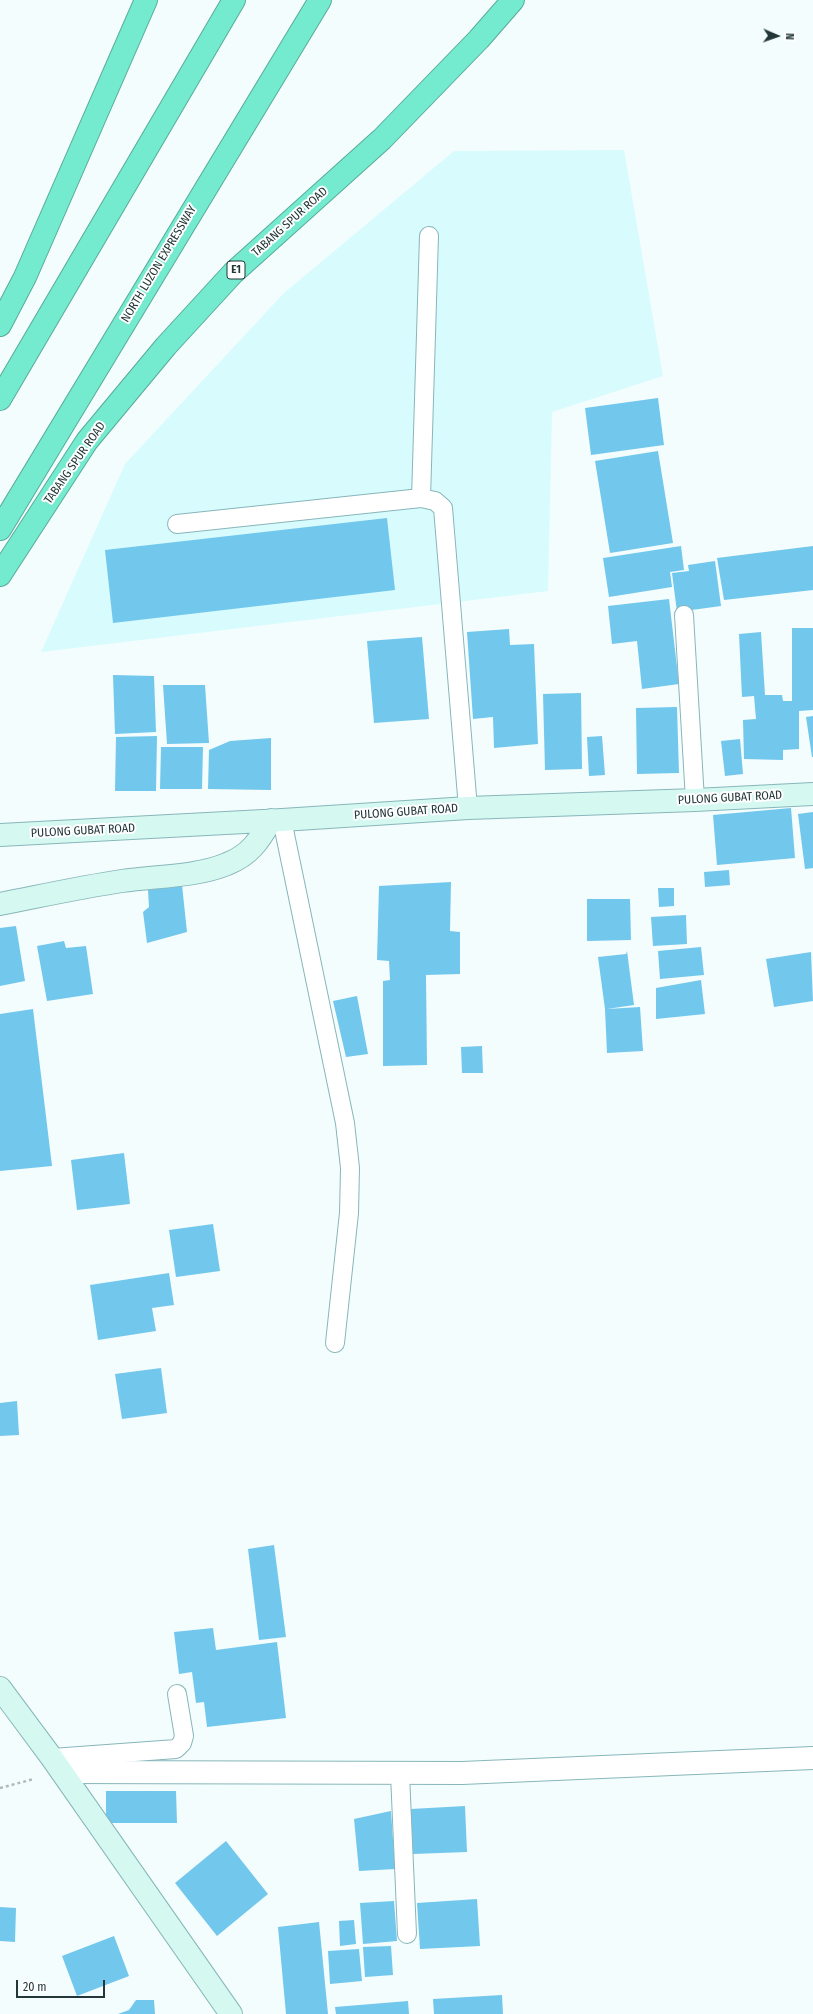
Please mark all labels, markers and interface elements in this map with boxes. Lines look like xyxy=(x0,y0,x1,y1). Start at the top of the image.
north arrow xyxy=(757,16,797,56)
text: N xyxy=(783,33,796,40)
street label: TABANG SPUR ROAD xyxy=(249,184,331,260)
street label: NORTH LUZON EXPRESSWAY xyxy=(118,203,200,325)
road number: E1 xyxy=(227,261,245,279)
street label: TABANG SPUR ROAD xyxy=(41,419,109,507)
street label: PULONG GUBAT ROAD xyxy=(678,788,782,808)
street label: PULONG GUBAT ROAD xyxy=(353,801,459,823)
street label: PULONG GUBAT ROAD xyxy=(31,821,135,841)
scale bar xyxy=(18,1972,107,1998)
text: 20 m xyxy=(23,1980,47,1994)

